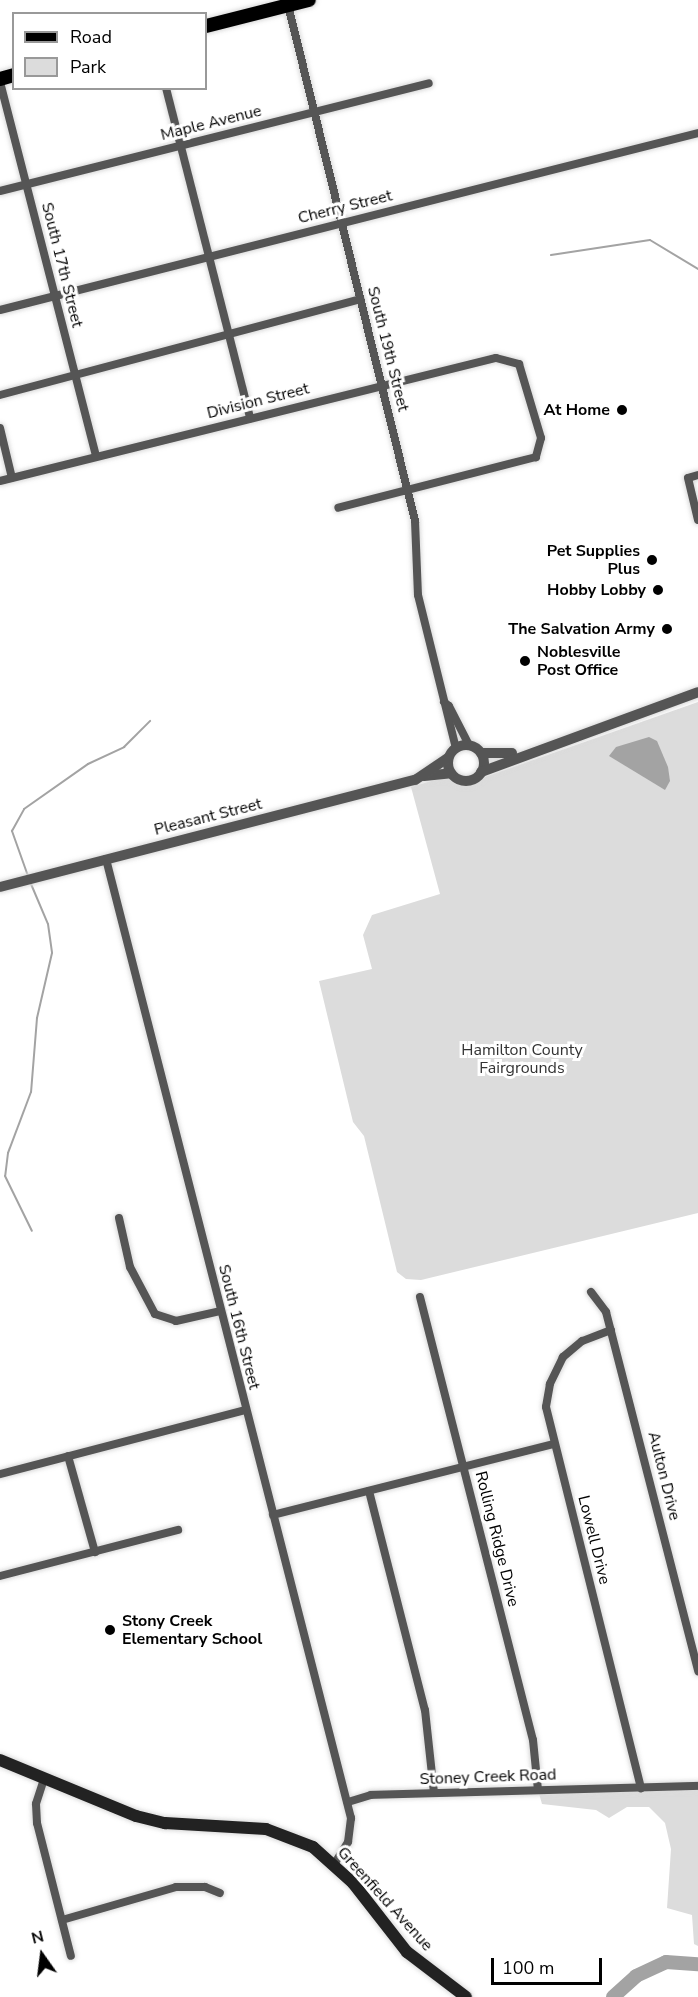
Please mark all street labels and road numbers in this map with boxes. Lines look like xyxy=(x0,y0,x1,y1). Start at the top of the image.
street label: Maple Avenue xyxy=(159,101,263,145)
street label: Cherry Street xyxy=(296,186,394,228)
street label: South 17th Street xyxy=(37,200,87,330)
street label: South 19th Street xyxy=(363,284,413,414)
street label: Division Street xyxy=(205,379,311,423)
street label: Pleasant Street xyxy=(152,794,264,840)
street label: South 16th Street xyxy=(214,1262,264,1392)
street label: Aulton Drive xyxy=(644,1430,684,1522)
street label: Rolling Ridge Drive xyxy=(471,1469,523,1609)
street label: Lowell Drive xyxy=(574,1494,614,1586)
street label: Stoney Creek Road xyxy=(419,1765,557,1789)
street label: Greenfield Avenue xyxy=(333,1843,437,1955)

